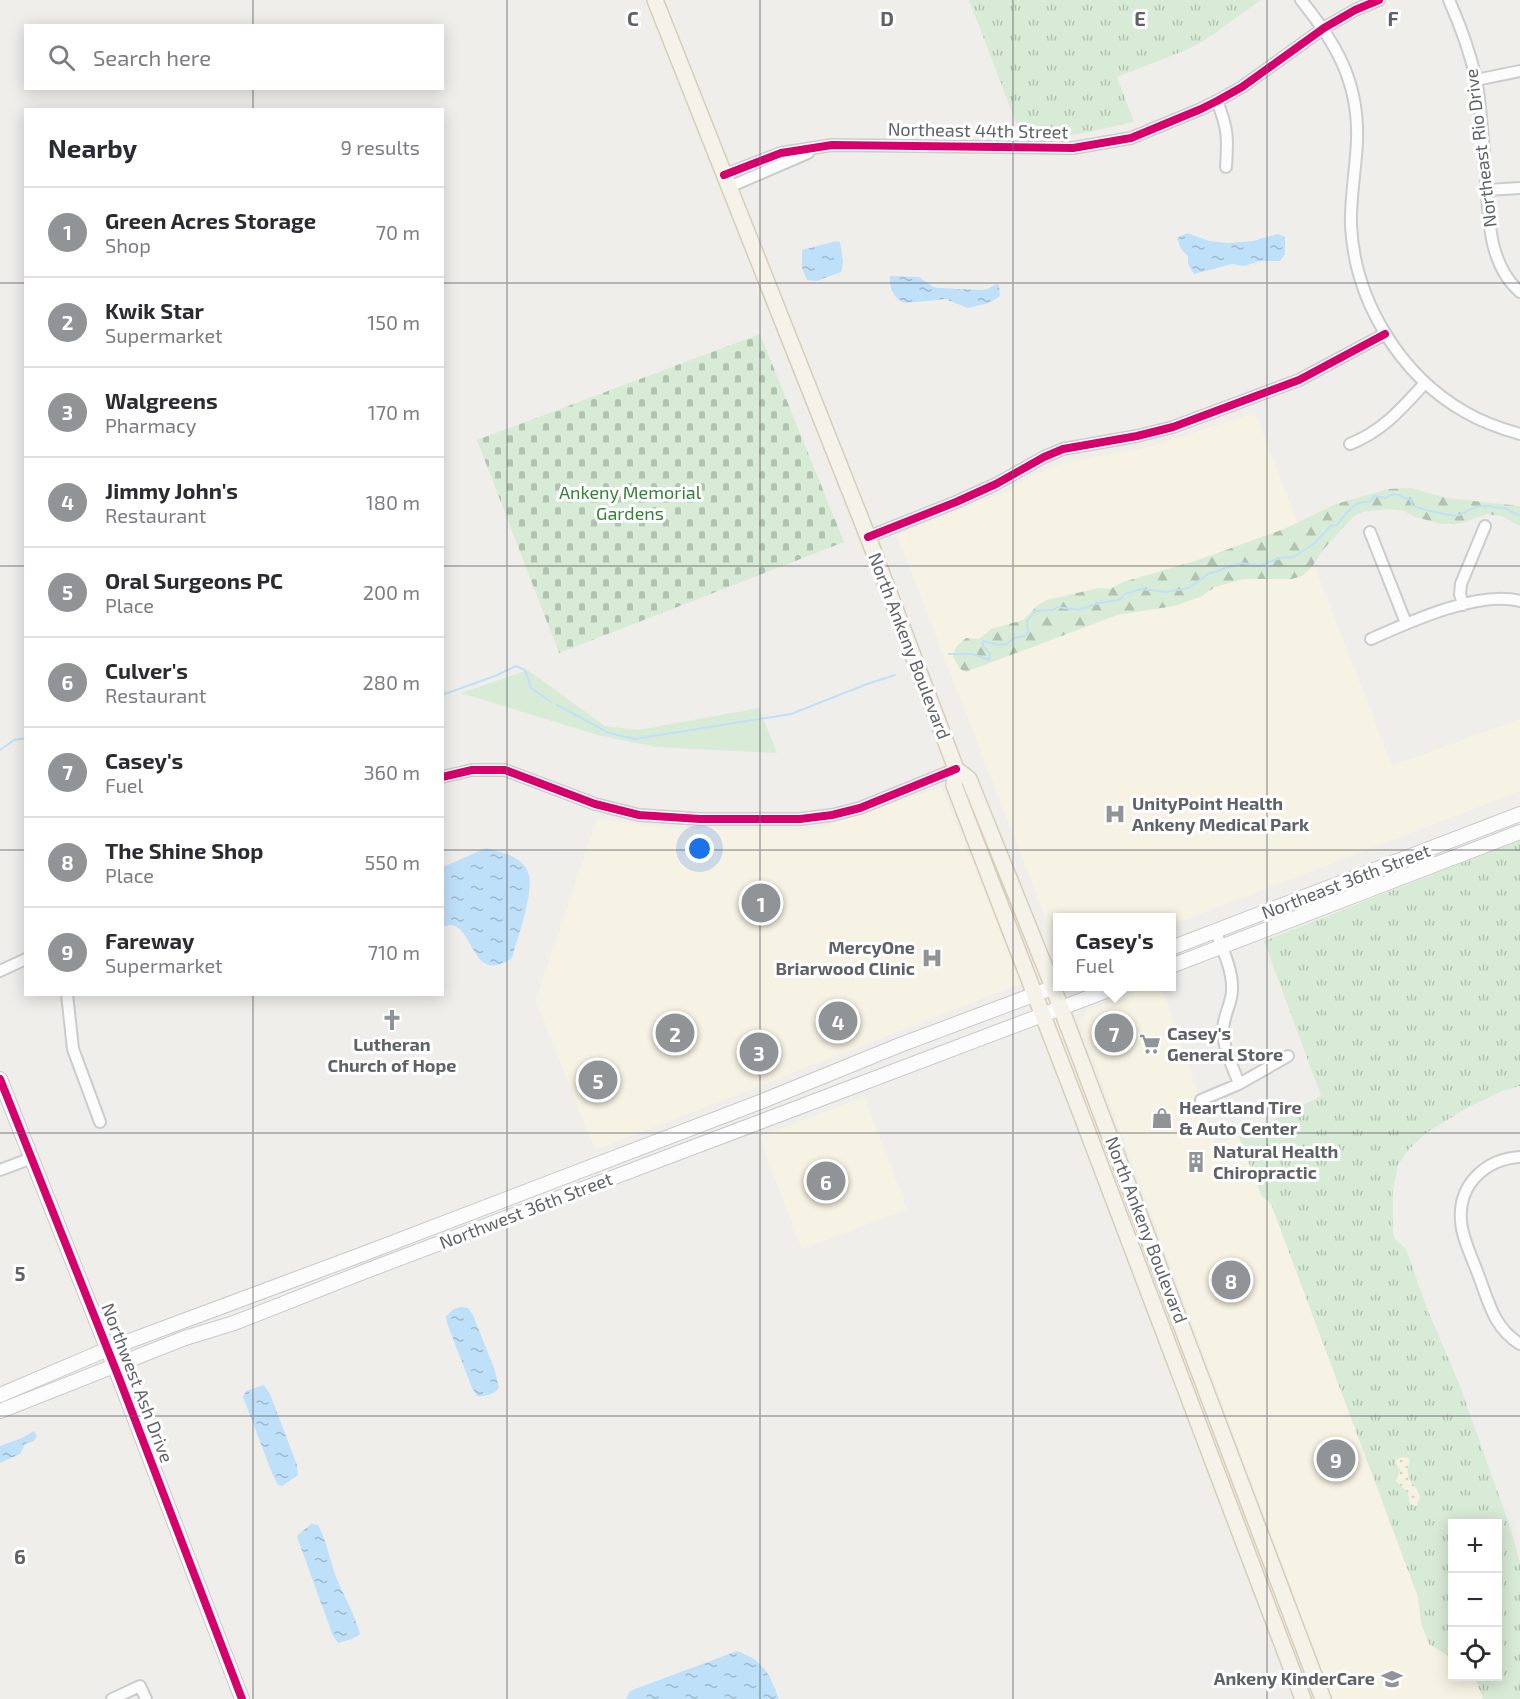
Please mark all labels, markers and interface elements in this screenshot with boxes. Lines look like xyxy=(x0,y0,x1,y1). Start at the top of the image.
text: C xyxy=(627,6,639,30)
text: D xyxy=(880,6,894,30)
text: E xyxy=(1134,6,1146,30)
text: F xyxy=(1387,6,1399,30)
search box xyxy=(24,24,444,90)
icon: search xyxy=(45,41,78,74)
text: Search here xyxy=(93,44,211,70)
street label: Northeast Rio Drive xyxy=(1459,68,1501,229)
street label: Northeast 44th Street xyxy=(888,117,1069,143)
text: Nearby xyxy=(48,132,137,163)
text: 9 results xyxy=(340,135,420,159)
text: Green Acres Storage xyxy=(105,207,316,233)
text: 1 xyxy=(63,220,72,244)
text: 70 m xyxy=(376,220,420,244)
text: Shop xyxy=(105,233,151,257)
text: Kwik Star xyxy=(105,297,204,323)
text: 2 xyxy=(62,310,73,334)
text: 150 m xyxy=(367,310,420,334)
text: Supermarket xyxy=(105,323,223,347)
text: Walgreens xyxy=(105,387,218,413)
text: 3 xyxy=(62,400,73,424)
text: 170 m xyxy=(368,400,420,424)
text: Pharmacy xyxy=(105,413,196,437)
text: Jimmy John's xyxy=(105,477,238,503)
park label: Ankeny Memorial Gardens xyxy=(559,481,702,524)
text: 4 xyxy=(61,490,74,514)
text: 180 m xyxy=(366,490,420,514)
text: Restaurant xyxy=(105,503,206,527)
street label: North Ankeny Boulevard xyxy=(864,549,956,742)
text: Oral Surgeons PC xyxy=(105,567,283,593)
text: 5 xyxy=(62,580,73,604)
text: 200 m xyxy=(363,580,420,604)
text: Place xyxy=(105,593,154,617)
text: Culver's xyxy=(105,657,188,683)
text: 6 xyxy=(62,670,73,694)
text: 280 m xyxy=(363,670,420,694)
text: Restaurant xyxy=(105,683,206,707)
text: Casey's xyxy=(105,747,183,773)
text: 7 xyxy=(62,760,73,784)
text: 360 m xyxy=(363,760,420,784)
text: Fuel xyxy=(105,773,144,797)
place label: UnityPoint Health Ankeny Medical Park xyxy=(1132,792,1309,835)
hospital icon: UnityPoint Health Ankeny Medical Park xyxy=(1103,802,1127,826)
your location xyxy=(685,834,714,863)
text: The Shine Shop xyxy=(105,837,264,863)
street label: Northeast 36th Street xyxy=(1258,839,1433,923)
text: 8 xyxy=(61,850,74,874)
text: 550 m xyxy=(365,850,420,874)
text: Place xyxy=(105,863,154,887)
pin: 1 xyxy=(742,880,780,926)
popup xyxy=(1053,913,1176,991)
text: Fareway xyxy=(105,927,194,953)
text: Casey's xyxy=(1075,927,1154,953)
place label: MercyOne Briarwood Clinic xyxy=(775,936,915,979)
text: 9 xyxy=(62,940,73,964)
text: 710 m xyxy=(368,940,420,964)
hospital icon: MercyOne Briarwood Clinic xyxy=(920,946,944,970)
text: Supermarket xyxy=(105,953,223,977)
text: Fuel xyxy=(1075,953,1114,977)
pin: 4 xyxy=(818,998,858,1044)
church icon: Lutheran Church of Hope xyxy=(380,1008,404,1032)
pin: 2 xyxy=(656,1010,694,1056)
pin: 7 xyxy=(1094,1010,1134,1056)
place label: Casey's General Store xyxy=(1167,1022,1283,1065)
pin: 3 xyxy=(740,1030,778,1074)
supermarket icon: Casey's General Store xyxy=(1138,1032,1162,1056)
place label: Lutheran Church of Hope xyxy=(328,1033,456,1076)
pin: 5 xyxy=(578,1058,618,1102)
place label: Heartland Tire & Auto Center xyxy=(1179,1096,1302,1139)
shop icon: Heartland Tire & Auto Center xyxy=(1150,1106,1174,1130)
street label: North Ankeny Boulevard xyxy=(1101,1133,1193,1326)
place label: Natural Health Chiropractic xyxy=(1213,1140,1338,1183)
building icon: Natural Health Chiropractic xyxy=(1184,1150,1208,1174)
pin: 6 xyxy=(806,1158,846,1204)
street label: Northwest 36th Street xyxy=(436,1167,615,1253)
pin: 8 xyxy=(1212,1258,1250,1302)
text: 5 xyxy=(14,1261,26,1285)
street label: Northwest Ash Drive xyxy=(97,1300,178,1465)
pin: 9 xyxy=(1316,1436,1356,1482)
map controls xyxy=(1448,1519,1502,1681)
button: + xyxy=(1448,1519,1502,1573)
text: 6 xyxy=(14,1544,26,1568)
button: − xyxy=(1448,1573,1502,1627)
button: locate xyxy=(1448,1627,1502,1681)
place label: Ankeny KinderCare xyxy=(1214,1667,1375,1689)
school or university icon: Ankeny KinderCare xyxy=(1380,1667,1404,1691)

